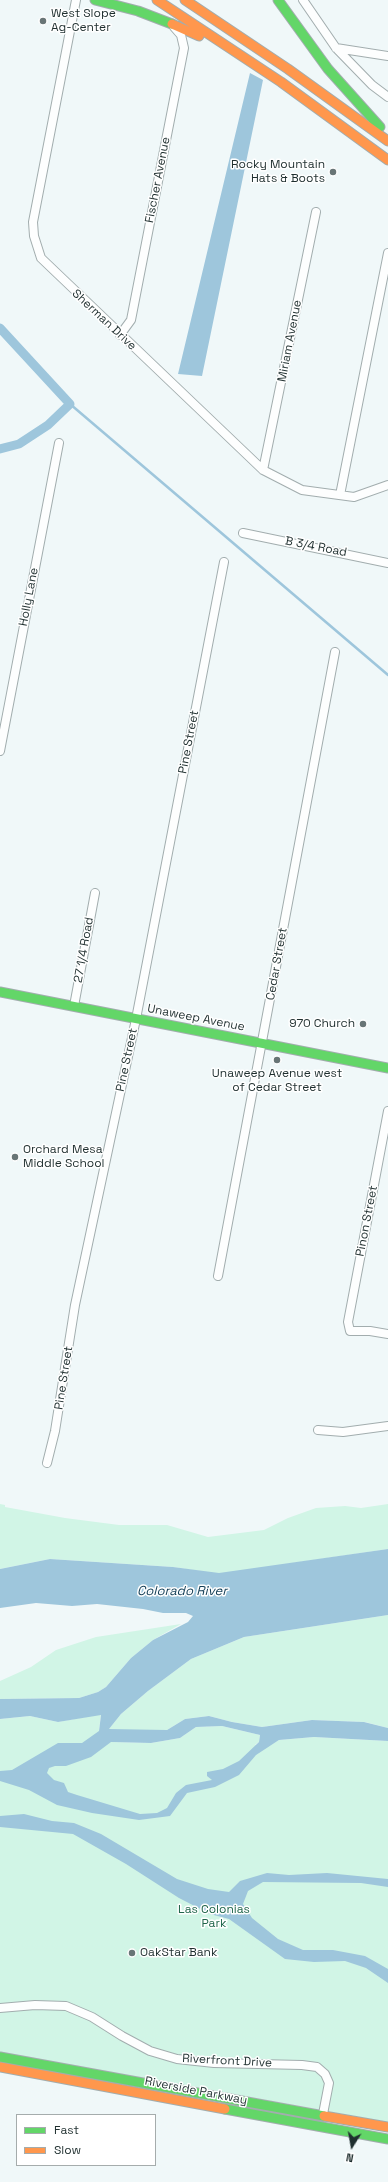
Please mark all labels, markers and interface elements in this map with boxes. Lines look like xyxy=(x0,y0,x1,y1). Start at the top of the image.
place label: West Slope Ag-Center xyxy=(51,7,116,35)
marker: West Slope Ag-Center xyxy=(38,16,48,26)
street label: Fischer Avenue xyxy=(143,136,173,224)
place label: Rocky Mountain Hats & Boots xyxy=(231,158,325,186)
marker: Rocky Mountain Hats & Boots xyxy=(328,167,338,177)
street label: Sherman Drive xyxy=(69,287,139,353)
street label: Miriam Avenue xyxy=(275,299,305,383)
street label: B 3/4 Road xyxy=(284,534,348,560)
street label: Holly Lane xyxy=(16,566,42,628)
street label: Pine Street xyxy=(176,709,202,775)
street label: 27 1/4 Road xyxy=(71,916,97,984)
street label: Cedar Street xyxy=(264,926,290,1002)
street label: Unaweep Avenue xyxy=(146,1001,246,1035)
place label: 970 Church xyxy=(289,1017,355,1031)
marker: 970 Church xyxy=(358,1019,368,1029)
street label: Pine Street xyxy=(113,1027,141,1093)
marker: Unaweep Avenue west of Cedar Street xyxy=(272,1055,282,1065)
place label: Unaweep Avenue west of Cedar Street xyxy=(212,1067,342,1095)
place label: Orchard Mesa Middle School xyxy=(23,1143,105,1171)
marker: Orchard Mesa Middle School xyxy=(10,1152,20,1162)
street label: Pinon Street xyxy=(353,1184,381,1258)
street label: Pine Street xyxy=(52,1345,76,1411)
water label: Colorado River xyxy=(137,1583,227,1599)
park label: Las Colonias Park xyxy=(178,1903,250,1931)
place label: OakStar Bank xyxy=(140,1946,217,1960)
marker: OakStar Bank xyxy=(127,1948,137,1958)
street label: Riverfront Drive xyxy=(182,2051,272,2071)
street label: Riverside Parkway xyxy=(144,2074,248,2108)
legend xyxy=(16,2114,156,2166)
text: Fast xyxy=(54,2122,79,2138)
north arrow xyxy=(332,2126,372,2166)
text: Slow xyxy=(54,2142,81,2158)
text: N xyxy=(345,2150,355,2165)

